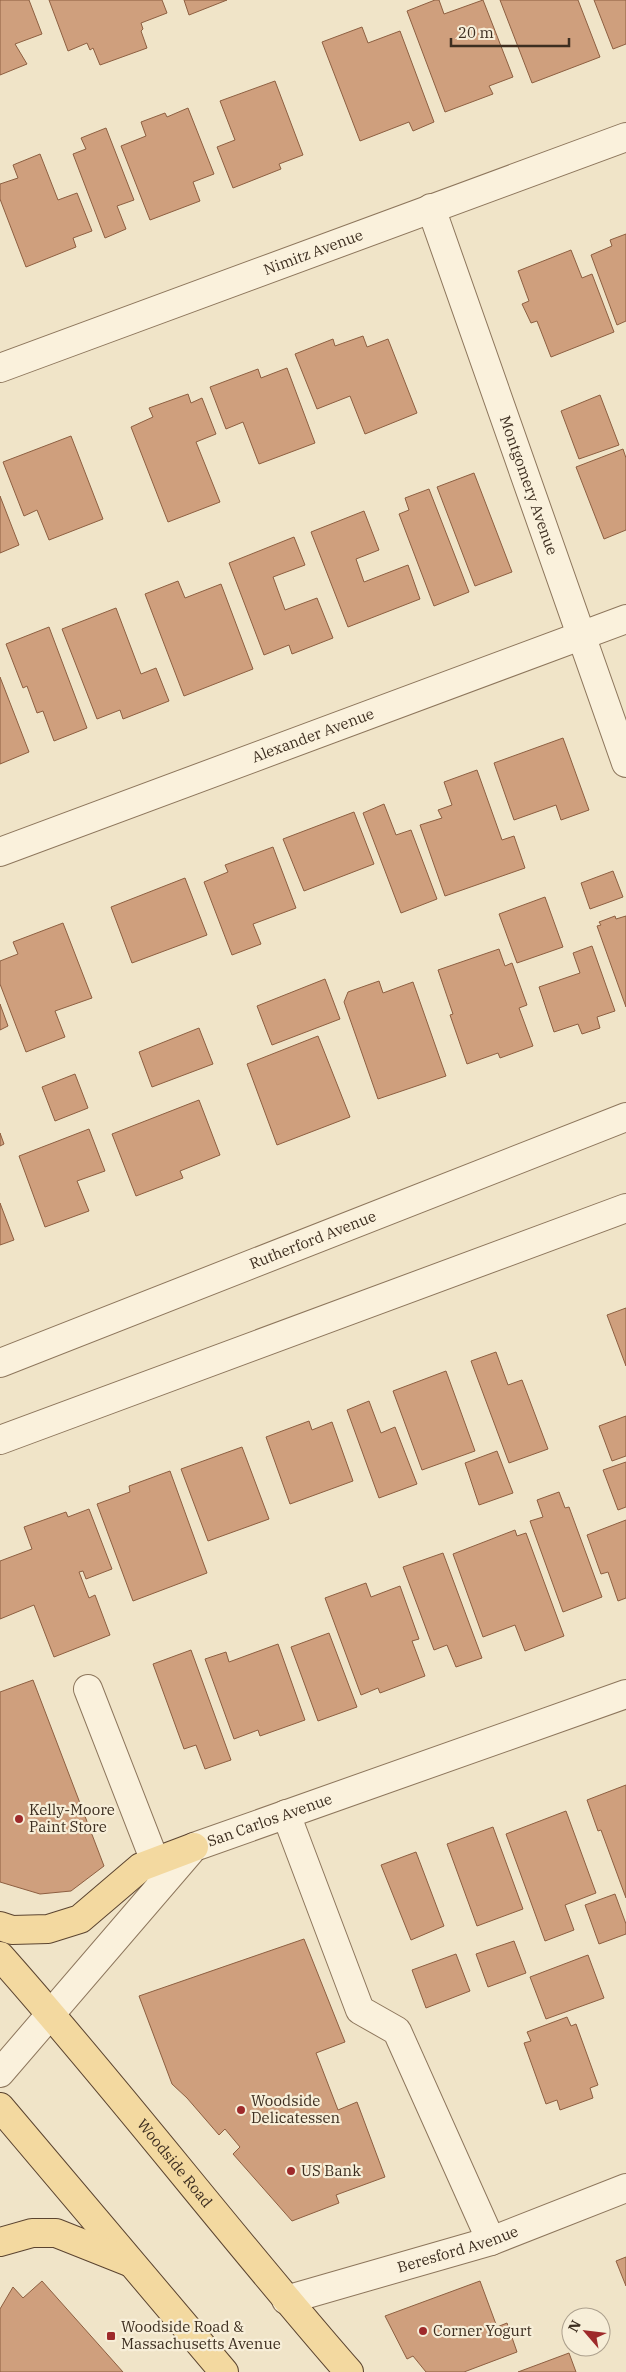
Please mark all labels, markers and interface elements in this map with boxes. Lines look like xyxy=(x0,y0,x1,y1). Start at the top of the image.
scale bar xyxy=(451,15,568,47)
text: 20 m xyxy=(458,23,494,42)
street label: Nimitz Avenue xyxy=(261,225,366,279)
street label: Montgomery Avenue xyxy=(496,413,562,558)
street label: Alexander Avenue xyxy=(249,704,377,766)
street label: Rutherford Avenue xyxy=(246,1206,379,1273)
street label: San Carlos Avenue xyxy=(204,1789,334,1851)
place label: Kelly-Moore Paint Store xyxy=(29,1800,115,1836)
marker: Kelly-Moore Paint Store xyxy=(13,1813,25,1825)
place label: Woodside Delicatessen xyxy=(251,2091,341,2127)
marker: Woodside Delicatessen xyxy=(235,2104,247,2116)
street label: Woodside Road xyxy=(133,2115,217,2211)
place label: US Bank xyxy=(301,2161,361,2180)
marker: US Bank xyxy=(285,2165,297,2177)
street label: Beresford Avenue xyxy=(395,2221,521,2277)
north arrow xyxy=(561,2307,611,2357)
place label: Woodside Road & Massachusetts Avenue xyxy=(121,2317,281,2353)
text: N xyxy=(564,2317,585,2335)
place label: Corner Yogurt xyxy=(433,2321,532,2340)
marker: Corner Yogurt xyxy=(417,2325,429,2337)
marker: Woodside Road & Massachusetts Avenue xyxy=(105,2330,117,2342)

